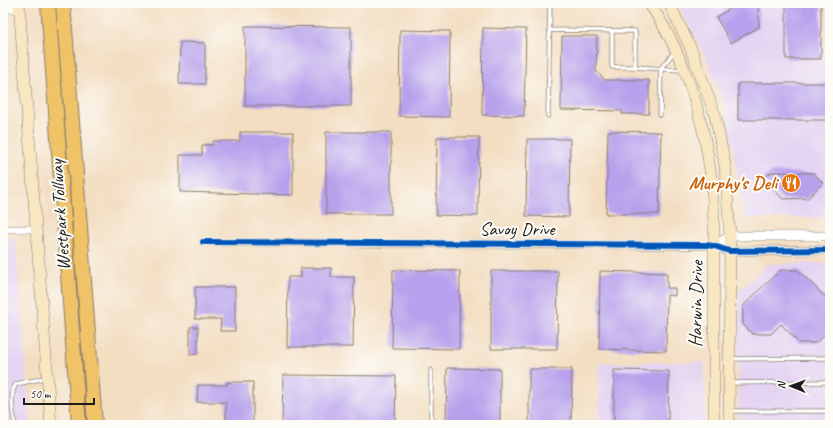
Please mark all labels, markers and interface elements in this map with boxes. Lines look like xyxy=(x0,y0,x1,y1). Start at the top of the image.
street label: Westpark Tollway xyxy=(44,157,76,271)
place label: Murphy's Deli xyxy=(689,171,779,195)
restaurant icon: Murphy's Deli xyxy=(780,172,802,194)
street label: Savoy Drive xyxy=(480,217,556,241)
street label: Harwin Drive xyxy=(683,259,709,347)
north arrow xyxy=(771,366,811,406)
scale bar xyxy=(24,380,94,406)
text: N xyxy=(774,380,788,389)
text: 50 m xyxy=(30,386,52,402)

